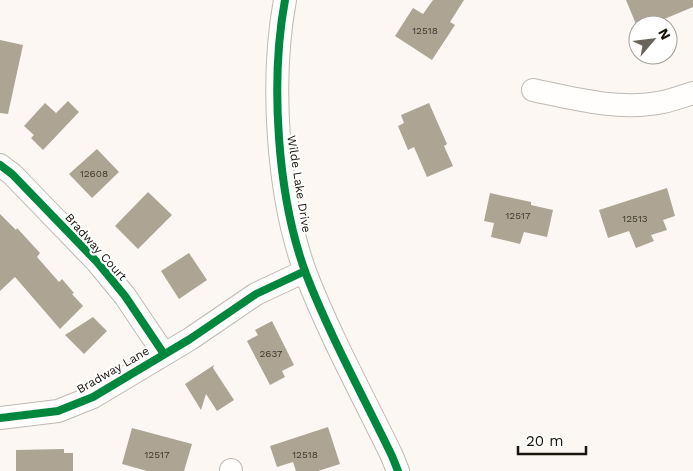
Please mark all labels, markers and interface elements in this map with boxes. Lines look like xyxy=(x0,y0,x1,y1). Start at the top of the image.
north arrow xyxy=(628,15,678,65)
house number: 12518 xyxy=(412,25,438,36)
text: N xyxy=(655,26,674,42)
street label: Wilde Lake Drive xyxy=(284,134,314,234)
house number: 12608 xyxy=(80,168,108,179)
house number: 12517 xyxy=(505,210,531,221)
street label: Bradway Court xyxy=(62,211,130,283)
house number: 12513 xyxy=(622,213,648,224)
street label: Bradway Lane xyxy=(74,344,152,396)
house number: 2637 xyxy=(260,348,283,359)
scale bar xyxy=(518,424,586,456)
text: 20 m xyxy=(526,432,564,450)
house number: 12517 xyxy=(144,449,170,460)
house number: 12518 xyxy=(292,449,318,460)

